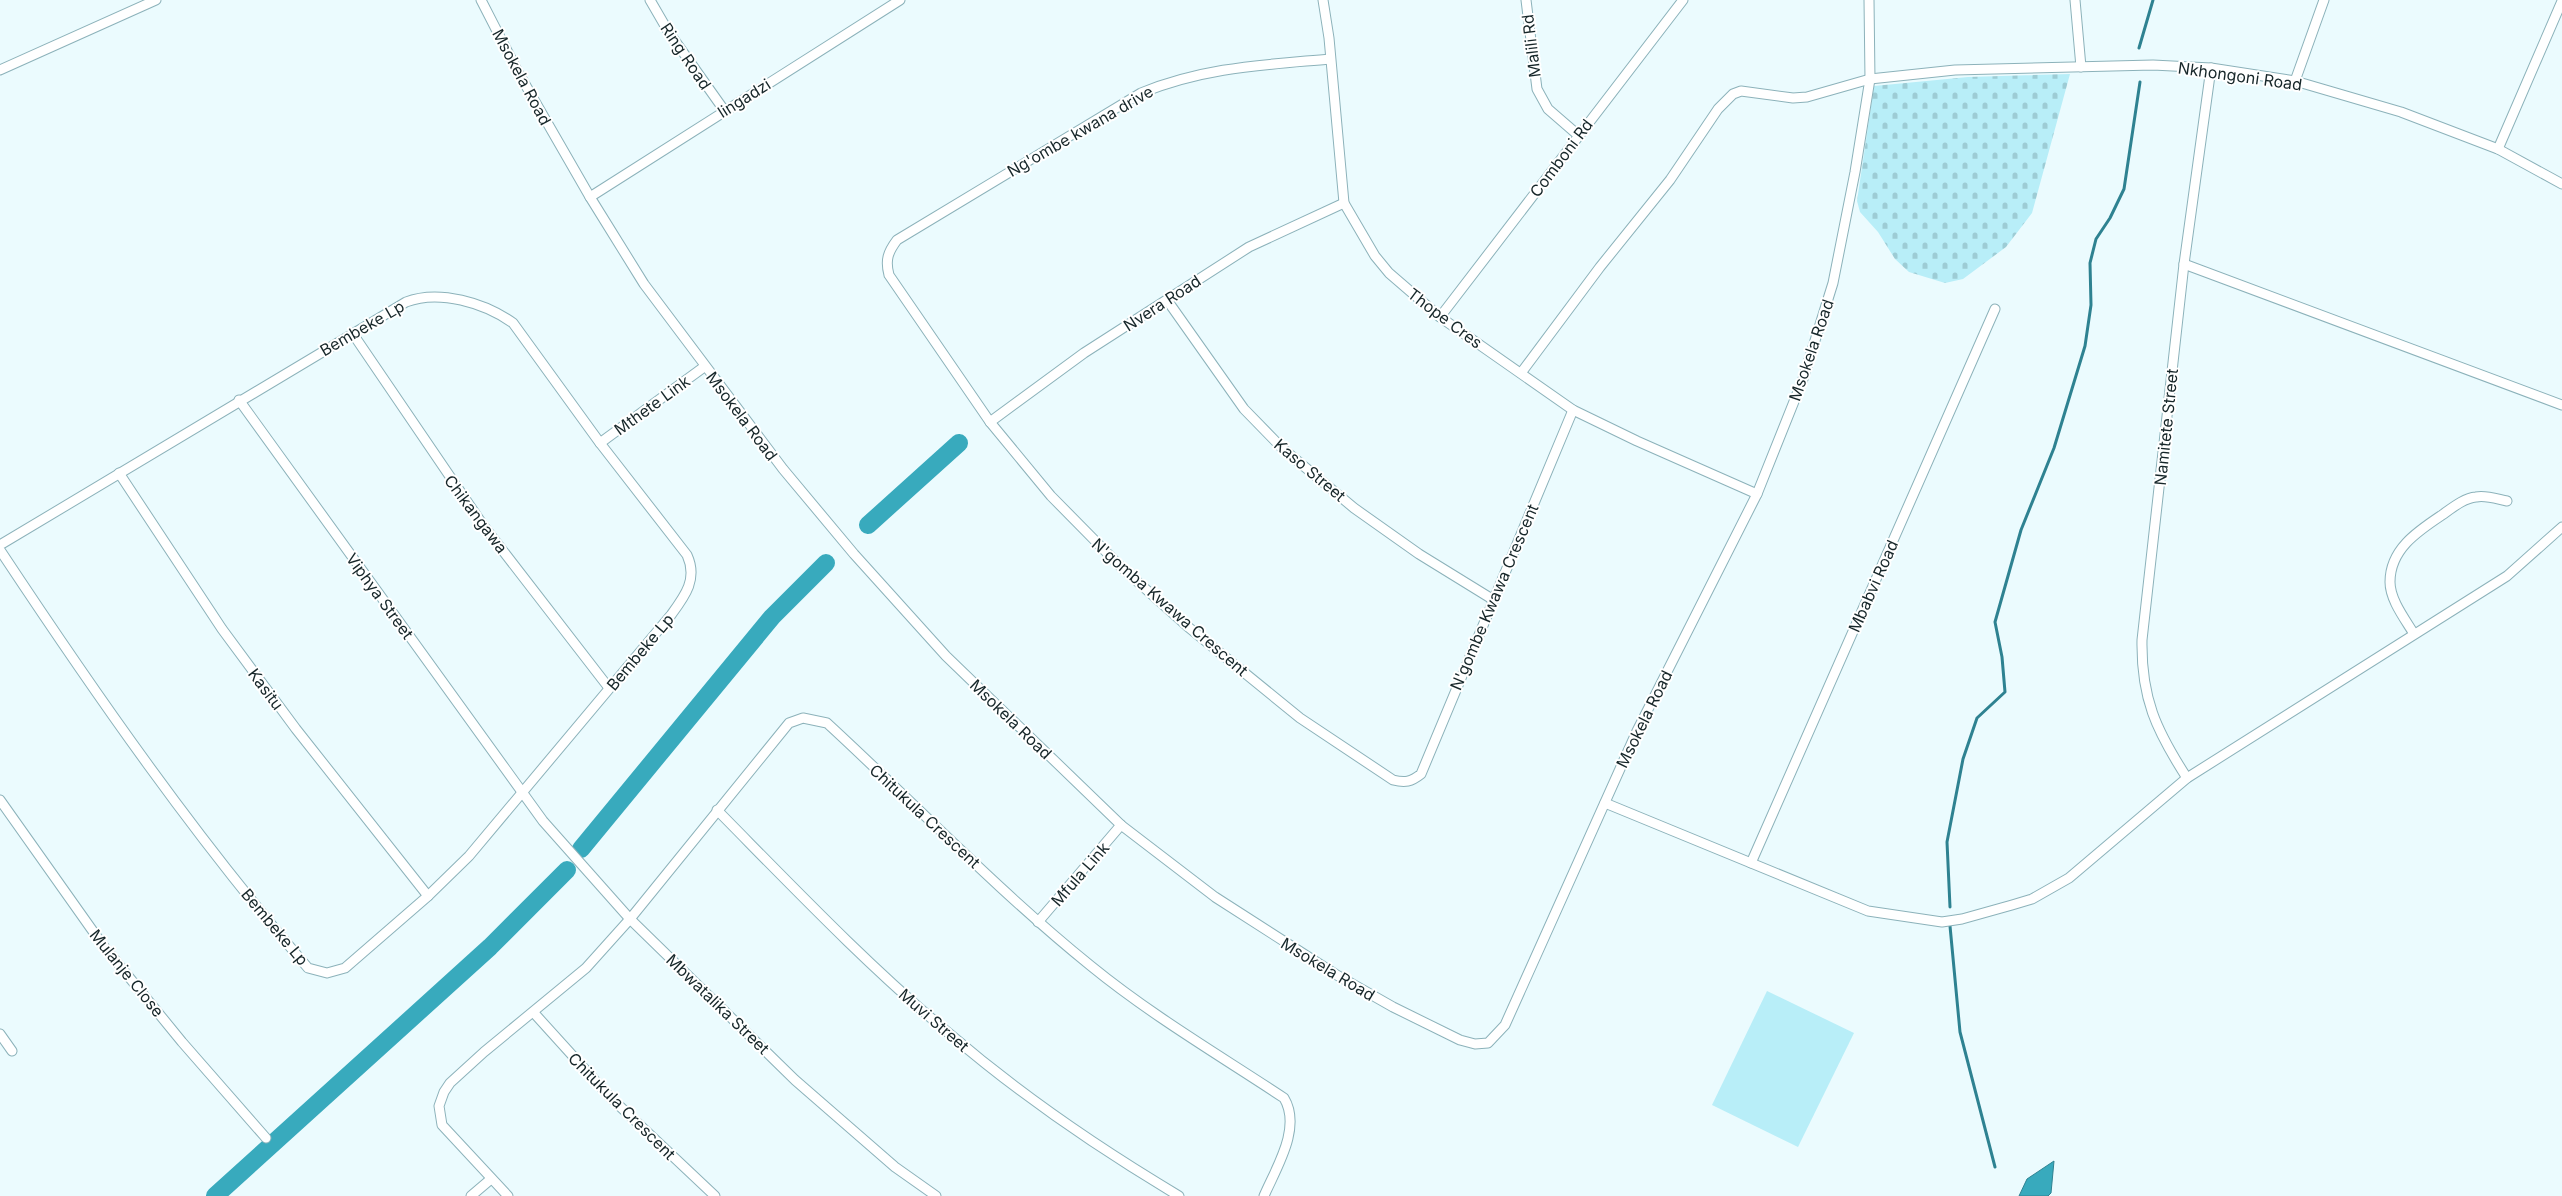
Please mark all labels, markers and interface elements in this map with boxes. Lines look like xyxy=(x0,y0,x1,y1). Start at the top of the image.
street label: Malili Rd xyxy=(1517,13,1545,79)
street label: Ring Road xyxy=(656,19,716,93)
street label: Msokela Road xyxy=(488,25,556,129)
street label: Nkhongoni Road xyxy=(2177,57,2303,95)
street label: lingadzi xyxy=(714,74,774,122)
street label: Ng'ombe kwana drive xyxy=(1003,81,1157,181)
street label: Comboni Rd xyxy=(1525,115,1597,201)
street label: Nvera Road xyxy=(1120,271,1204,335)
street label: Thope Cres xyxy=(1404,283,1486,353)
street label: Bembeke Lp xyxy=(316,296,408,360)
street label: Msokela Road xyxy=(1784,297,1838,403)
street label: Msokela Road xyxy=(702,368,782,464)
street label: Namitete Street xyxy=(2150,368,2182,486)
street label: Mthete Link xyxy=(610,371,694,439)
street label: Kaso Street xyxy=(1270,434,1350,506)
street label: Chikangawa xyxy=(440,471,512,557)
street label: N'gombe Kwawa Crescent xyxy=(1446,501,1542,693)
street label: N'gomba Kwawa Crescent xyxy=(1088,534,1252,680)
street label: Mbabvi Road xyxy=(1844,537,1902,635)
street label: Viphya Street xyxy=(342,549,418,643)
street label: Bembeke Lp xyxy=(602,610,678,694)
street label: Kasitu xyxy=(244,664,288,714)
street label: Msokela Road xyxy=(1612,667,1676,771)
street label: Msokela Road xyxy=(966,675,1056,763)
street label: Chitukula Crescent xyxy=(866,760,984,872)
street label: Mfula Link xyxy=(1047,838,1113,910)
street label: Bembeke Lp xyxy=(237,885,313,969)
street label: Mulanje Close xyxy=(86,925,168,1021)
street label: Msokela Road xyxy=(1277,933,1379,1005)
street label: Mbwatalika Street xyxy=(662,950,774,1058)
street label: Muvi Street xyxy=(895,984,973,1056)
street label: Chitukula Crescent xyxy=(564,1048,680,1164)

